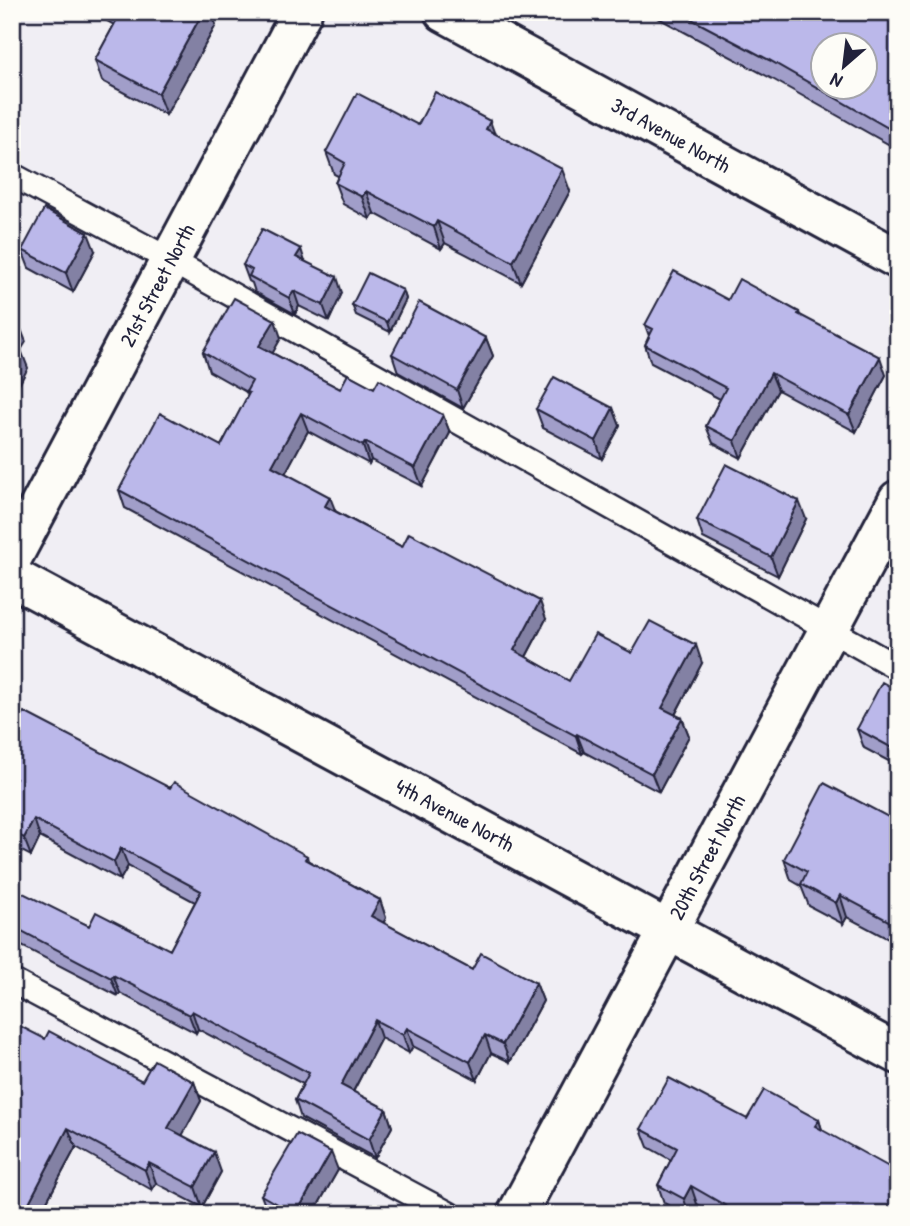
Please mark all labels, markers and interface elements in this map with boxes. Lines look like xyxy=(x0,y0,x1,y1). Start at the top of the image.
north arrow xyxy=(808,32,878,102)
text: N xyxy=(825,67,847,95)
street label: 3rd Avenue North xyxy=(606,90,736,180)
street label: 21st Street North xyxy=(112,218,202,351)
street label: 4th Avenue North xyxy=(391,772,520,859)
street label: 20th Street North xyxy=(662,789,752,925)

